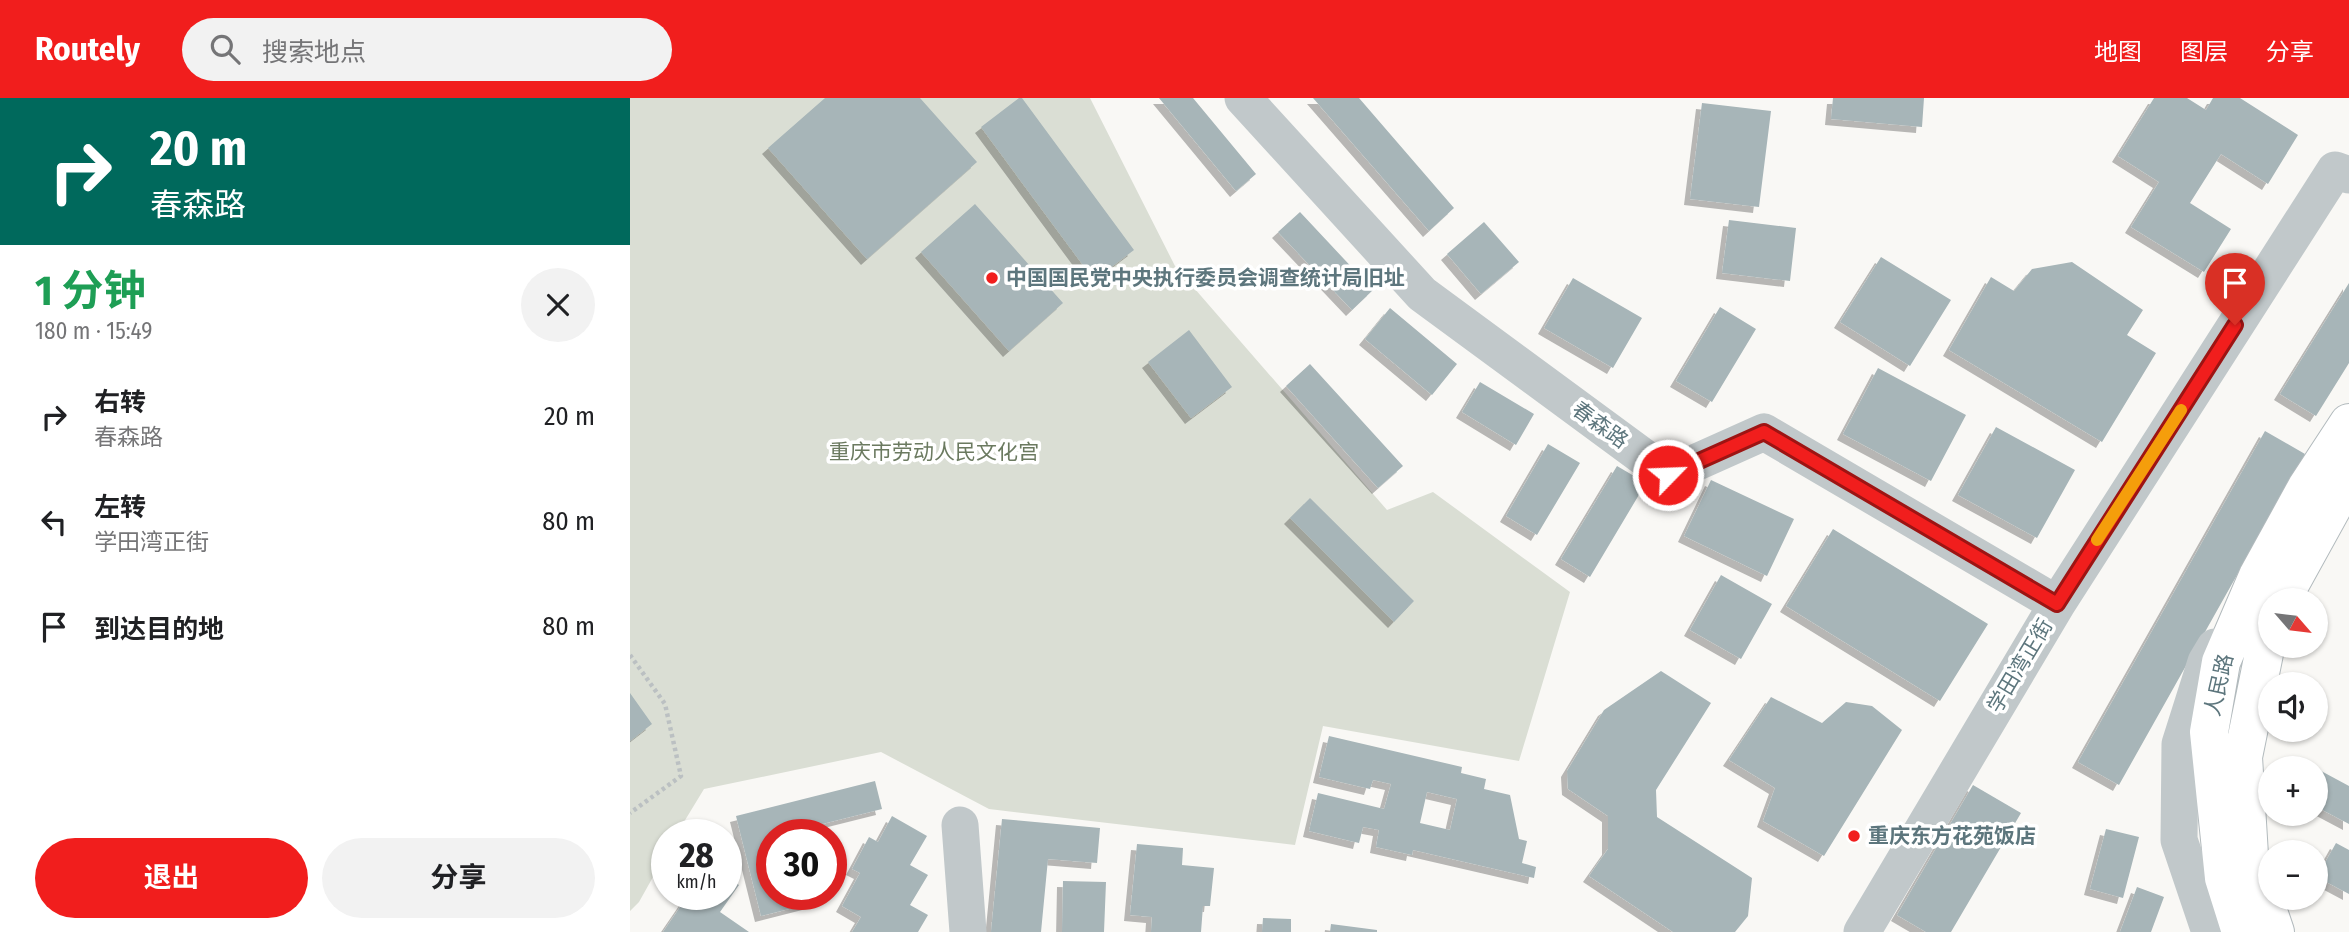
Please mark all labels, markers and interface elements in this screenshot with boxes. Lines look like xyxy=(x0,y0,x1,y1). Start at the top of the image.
search box xyxy=(182,18,672,81)
text: Routely xyxy=(35,29,140,69)
icon: search xyxy=(206,30,244,68)
text: 搜索地点 xyxy=(262,37,366,68)
text: 地图 xyxy=(2094,38,2142,66)
text: 图层 xyxy=(2180,38,2228,66)
text: 分享 xyxy=(2266,38,2314,66)
text: 20 m xyxy=(150,119,247,178)
icon: right xyxy=(35,126,126,217)
text: 春森路 xyxy=(150,186,246,224)
pin xyxy=(2205,253,2265,325)
icon: arrive xyxy=(2216,264,2254,302)
place label: 中国国民党中央执行委员会调查统计局旧址 xyxy=(1006,265,1405,291)
text: 1 分钟 xyxy=(35,266,146,316)
button: close xyxy=(521,268,595,342)
marker: 中国国民党中央执行委员会调查统计局旧址 xyxy=(984,270,1000,286)
text: 180 m · 15:49 xyxy=(35,317,152,345)
text: 右转 xyxy=(94,387,146,418)
street label: 春森路 xyxy=(1567,396,1633,454)
icon: right xyxy=(35,398,73,436)
text: 20 m xyxy=(544,401,595,432)
text: 春森路 xyxy=(94,423,163,451)
position arrow xyxy=(1631,438,1705,512)
park label: 重庆市劳动人民文化宫 xyxy=(829,439,1039,465)
text: 左转 xyxy=(94,492,146,523)
icon: left xyxy=(35,503,73,541)
text: 80 m xyxy=(542,506,595,537)
text: 学田湾正街 xyxy=(94,528,209,556)
north arrow xyxy=(2258,588,2328,658)
map controls xyxy=(2258,588,2328,910)
icon: arrive xyxy=(35,608,73,646)
text: 80 m xyxy=(542,611,595,642)
text: 到达目的地 xyxy=(94,614,224,645)
street label: 学田湾正街 xyxy=(1982,614,2058,718)
street label: 人民路 xyxy=(2199,651,2239,719)
button: sound xyxy=(2258,672,2328,742)
button: + xyxy=(2258,756,2328,826)
speed limit sign: 30 xyxy=(756,819,847,910)
place label: 重庆东方花苑饭店 xyxy=(1868,823,2036,849)
marker: 重庆东方花苑饭店 xyxy=(1846,828,1862,844)
text: 28 xyxy=(679,834,714,876)
button: 退出 xyxy=(35,838,308,918)
button: 分享 xyxy=(322,838,595,918)
button: − xyxy=(2258,840,2328,910)
text: km/h xyxy=(676,871,717,893)

